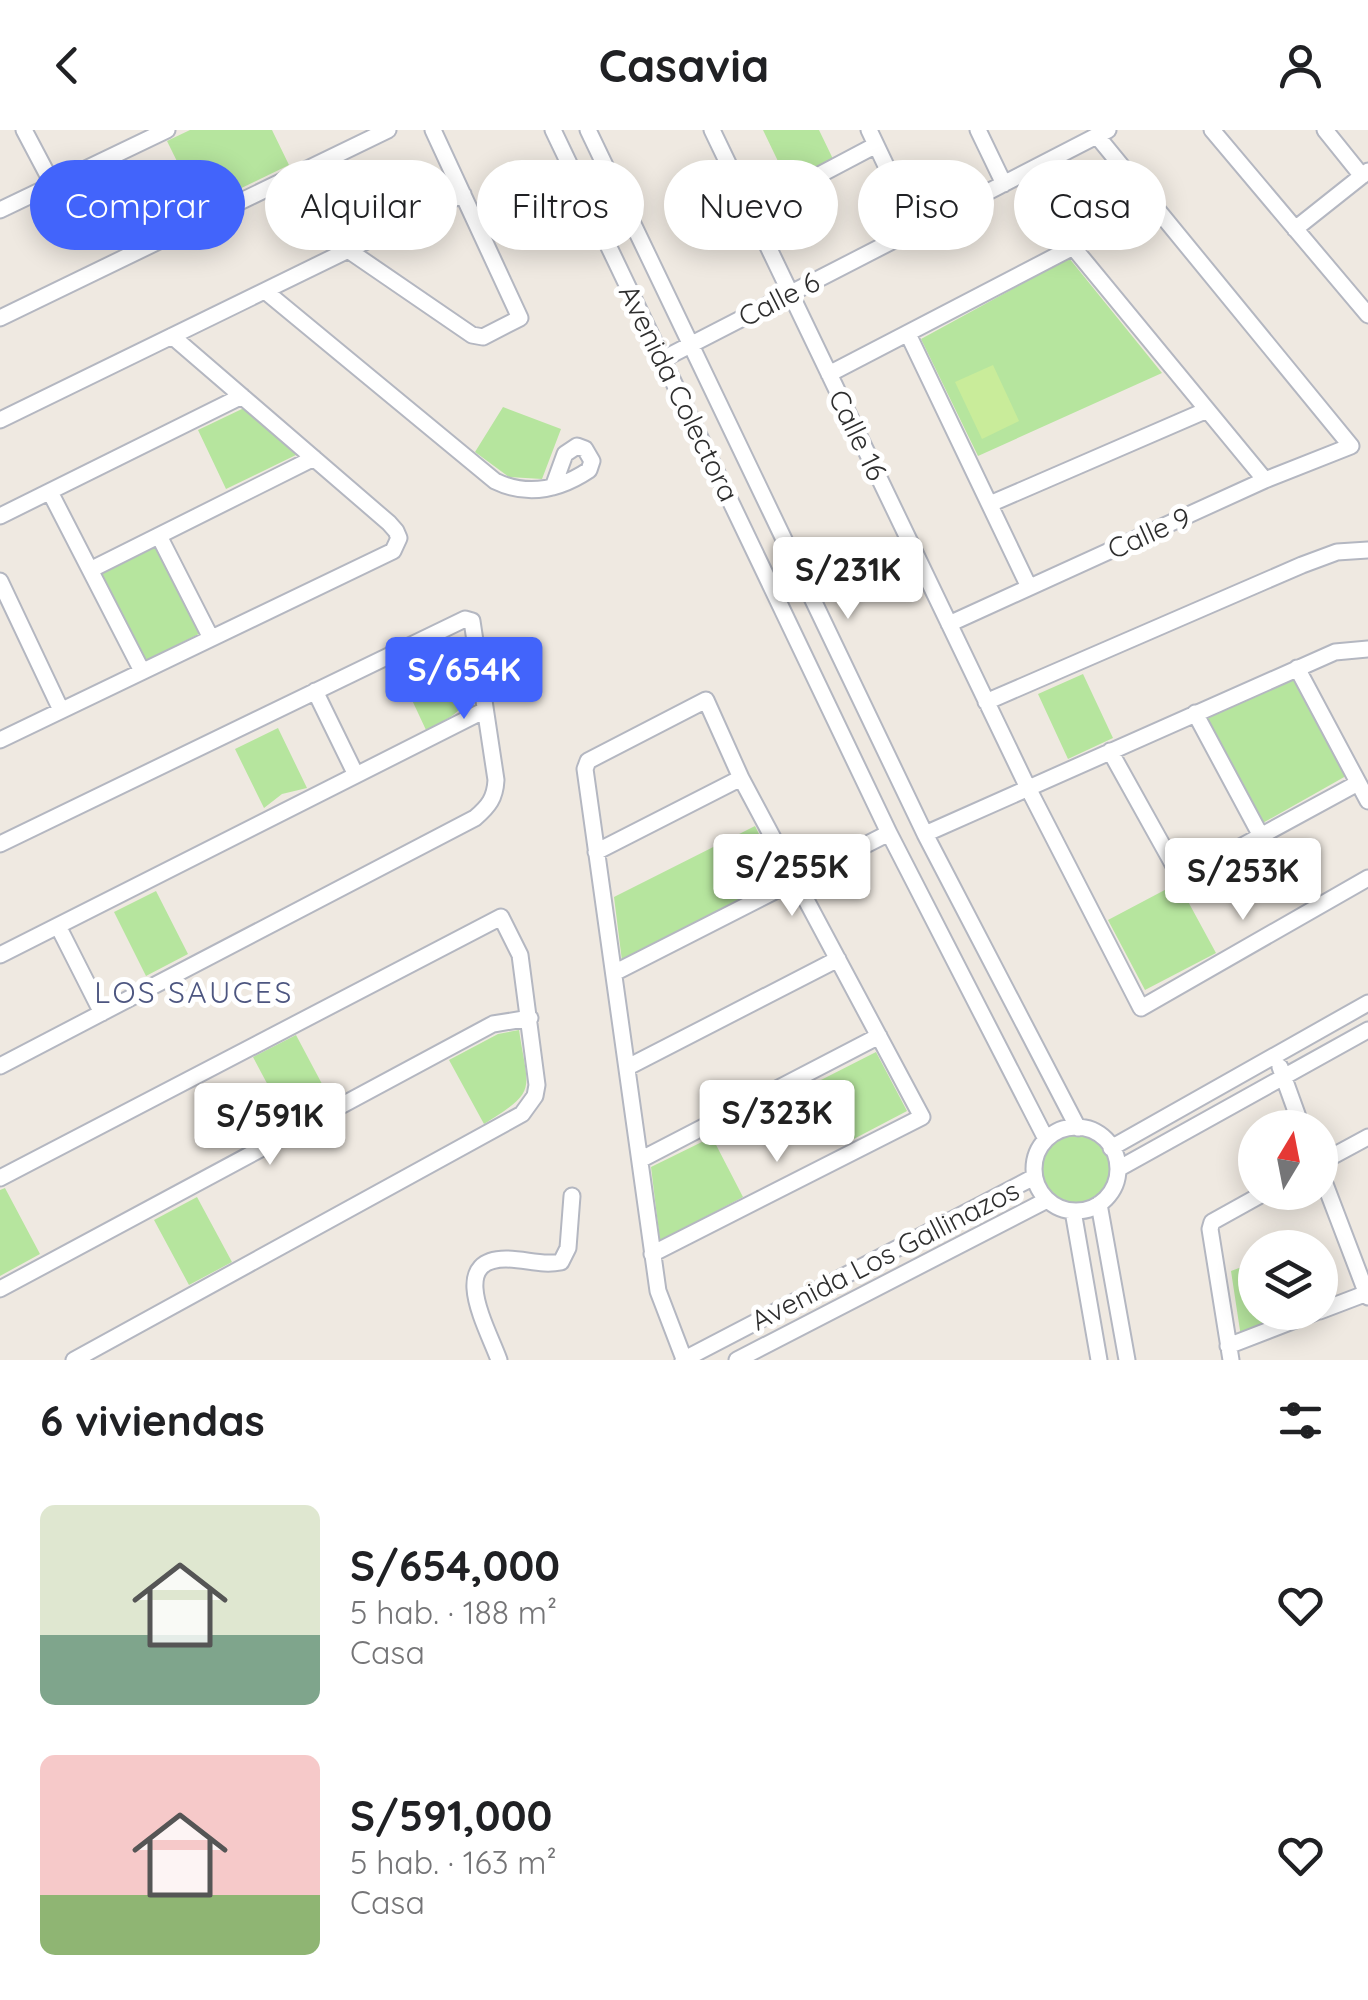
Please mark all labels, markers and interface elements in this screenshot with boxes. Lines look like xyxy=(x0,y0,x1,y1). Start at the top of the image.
text: Casavia xyxy=(599,37,769,93)
icon: back xyxy=(40,38,95,93)
icon: person xyxy=(1273,38,1328,93)
chip: Comprar xyxy=(30,160,245,250)
chip: Alquilar xyxy=(265,160,457,250)
chip: Filtros xyxy=(477,160,644,250)
chip: Nuevo xyxy=(664,160,838,250)
chip: Piso xyxy=(858,160,994,250)
chip: Casa xyxy=(1014,160,1166,250)
street label: Calle 6 xyxy=(732,263,825,334)
street label: Avenida Colectora xyxy=(612,279,747,507)
street label: Calle 16 xyxy=(822,384,895,486)
street label: Calle 9 xyxy=(1102,499,1196,566)
pin: S/231K xyxy=(767,537,929,622)
text: S/231K xyxy=(795,549,901,589)
pin: S/654K xyxy=(383,637,545,722)
text: S/654K xyxy=(407,649,521,689)
pin: S/255K xyxy=(711,834,873,919)
pin: S/253K xyxy=(1162,838,1324,923)
text: S/255K xyxy=(735,846,849,886)
text: S/253K xyxy=(1187,850,1299,890)
district label: LOS SAUCES xyxy=(94,973,294,1011)
pin: S/323K xyxy=(696,1080,858,1165)
pin: S/591K xyxy=(189,1083,351,1168)
text: S/323K xyxy=(722,1092,832,1132)
text: S/591K xyxy=(216,1095,324,1135)
north arrow xyxy=(1238,1110,1338,1210)
map controls xyxy=(1238,1110,1338,1330)
street label: Avenida Los Gallinazos xyxy=(745,1172,1025,1337)
button: layers xyxy=(1238,1230,1338,1330)
icon: filters xyxy=(1273,1393,1328,1448)
text: 6 viviendas xyxy=(40,1394,265,1447)
text: S/654,000 xyxy=(350,1539,560,1592)
icon: home xyxy=(120,1545,240,1665)
icon: heart xyxy=(1273,1578,1328,1633)
text: 5 hab. · 188 m² xyxy=(350,1592,557,1632)
text: Casa xyxy=(350,1632,425,1672)
text: S/591,000 xyxy=(350,1789,552,1842)
icon: home xyxy=(120,1795,240,1915)
icon: heart xyxy=(1273,1828,1328,1883)
text: 5 hab. · 163 m² xyxy=(350,1842,557,1882)
text: Casa xyxy=(350,1882,425,1922)

